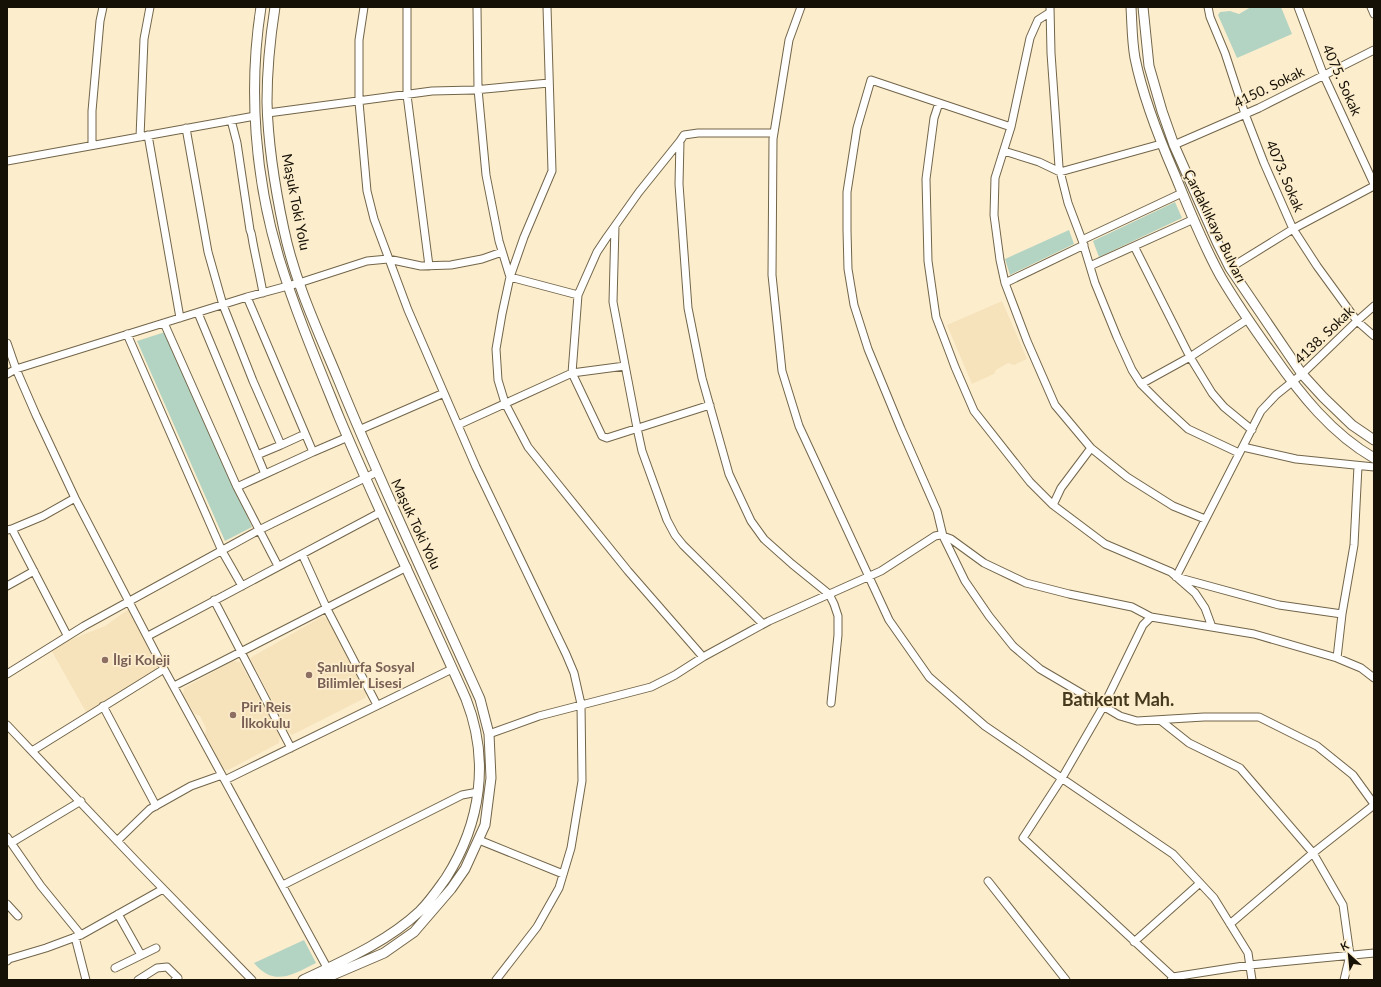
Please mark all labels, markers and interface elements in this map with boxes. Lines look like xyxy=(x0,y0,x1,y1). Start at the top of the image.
street label: 4075. Sokak xyxy=(1319,42,1366,119)
street label: 4150. Sokak xyxy=(1231,62,1307,111)
street label: 4073. Sokak xyxy=(1263,137,1308,215)
street label: Maşuk Toki Yolu xyxy=(279,152,314,252)
street label: Çardaklıkaya Bulvarı xyxy=(1181,166,1250,285)
street label: 4138. Sokak xyxy=(1290,302,1358,367)
street label: Maşuk Toki Yolu xyxy=(388,476,445,572)
place label: İlgi Koleji xyxy=(113,651,170,668)
marker: İlgi Koleji xyxy=(100,655,110,665)
place label: Şanlıurfa Sosyal Bilimler Lisesi xyxy=(317,658,415,691)
marker: Şanlıurfa Sosyal Bilimler Lisesi xyxy=(304,670,314,680)
district label: Batıkent Mah. xyxy=(1062,688,1174,710)
place label: Piri Reis İlkokulu xyxy=(241,698,291,731)
marker: Piri Reis İlkokulu xyxy=(228,710,238,720)
north arrow xyxy=(1329,935,1369,975)
text: K xyxy=(1338,938,1351,953)

